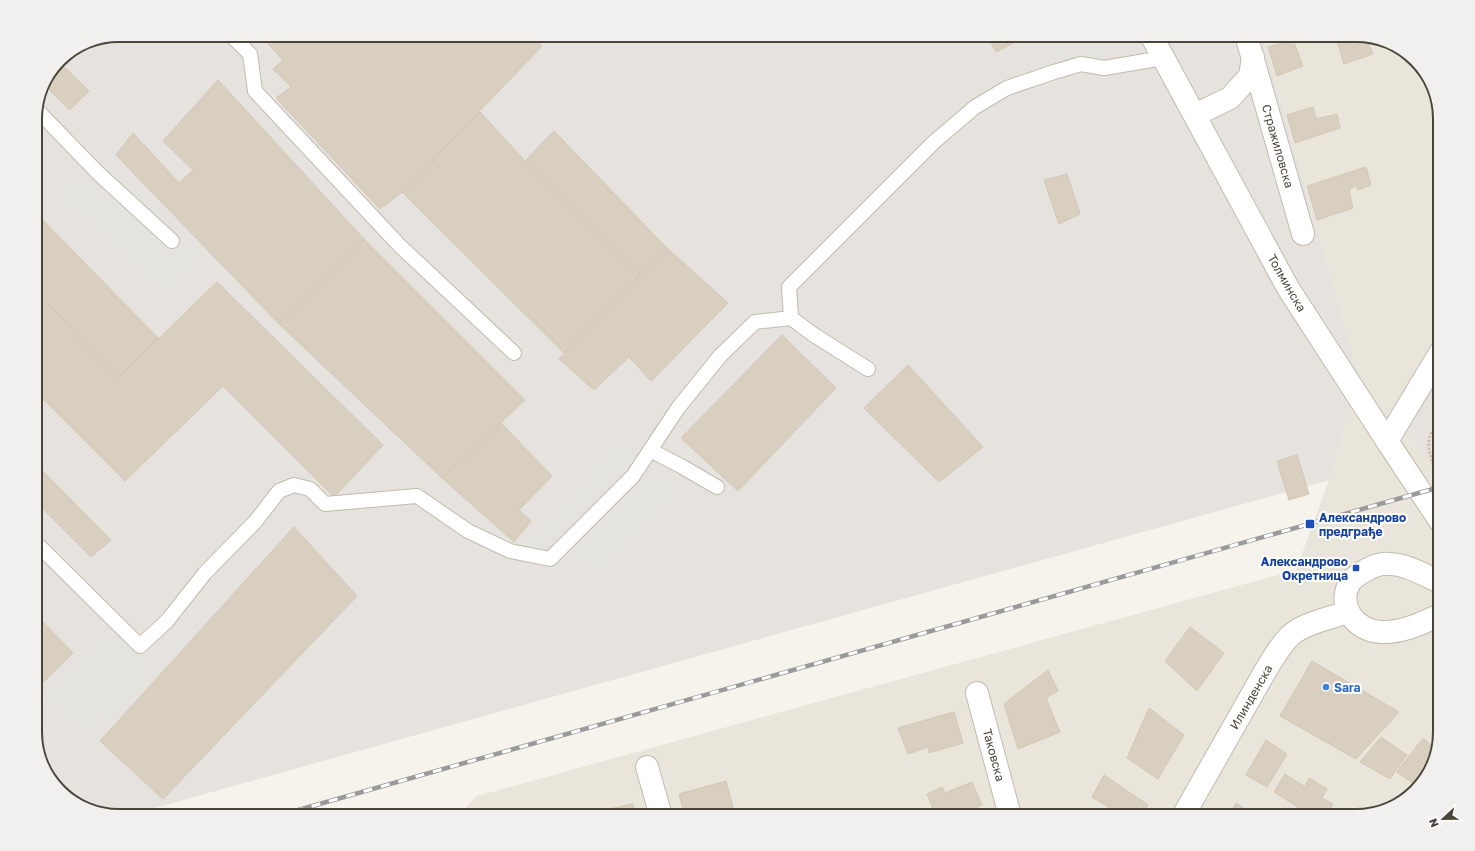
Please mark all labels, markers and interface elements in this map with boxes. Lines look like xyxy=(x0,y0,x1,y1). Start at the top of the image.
street label: Стражиловска xyxy=(1259,102,1297,190)
street label: Толминска xyxy=(1265,252,1309,314)
place label: Александрово предграђе xyxy=(1319,510,1406,539)
marker: Александрово предграђе xyxy=(1304,518,1316,530)
place label: Александрово Окретница xyxy=(1261,554,1348,583)
marker: Александрово Окретница xyxy=(1351,563,1361,573)
street label: Илинденска xyxy=(1226,662,1276,732)
place label: Sara xyxy=(1334,680,1361,695)
marker: Sara xyxy=(1321,682,1331,692)
street label: Таковска xyxy=(980,727,1008,783)
north arrow xyxy=(1423,799,1463,839)
text: N xyxy=(1426,817,1441,829)

